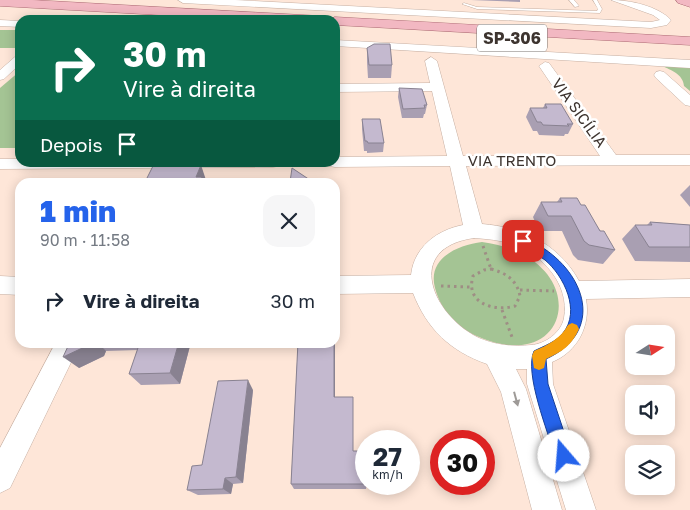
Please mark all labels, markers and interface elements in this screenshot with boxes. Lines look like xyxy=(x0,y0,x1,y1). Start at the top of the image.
road number: SP-306 xyxy=(477,24,547,52)
text: 30 m xyxy=(123,33,206,75)
icon: right xyxy=(40,35,105,100)
street label: VIA SICÍLIA xyxy=(549,74,611,151)
text: Vire à direita xyxy=(123,75,256,102)
icon: arrive xyxy=(113,130,141,158)
text: Depois xyxy=(40,133,103,156)
street label: VIA TRENTO xyxy=(468,151,556,169)
text: 1 min xyxy=(40,193,116,229)
button: close xyxy=(263,195,315,247)
pin xyxy=(502,220,544,262)
icon: arrive xyxy=(509,227,537,255)
text: 90 m · 11:58 xyxy=(40,230,130,250)
icon: right xyxy=(40,287,68,315)
text: Vire à direita xyxy=(83,289,200,312)
text: 30 m xyxy=(271,289,315,312)
north arrow xyxy=(625,325,675,375)
map controls xyxy=(625,325,675,495)
button: sound xyxy=(625,385,675,435)
one-way arrow xyxy=(512,391,520,406)
position arrow xyxy=(537,429,589,481)
speed limit sign: 30 xyxy=(430,430,495,495)
text: 27 xyxy=(373,441,402,472)
button: layers xyxy=(625,445,675,495)
text: km/h xyxy=(372,467,403,482)

